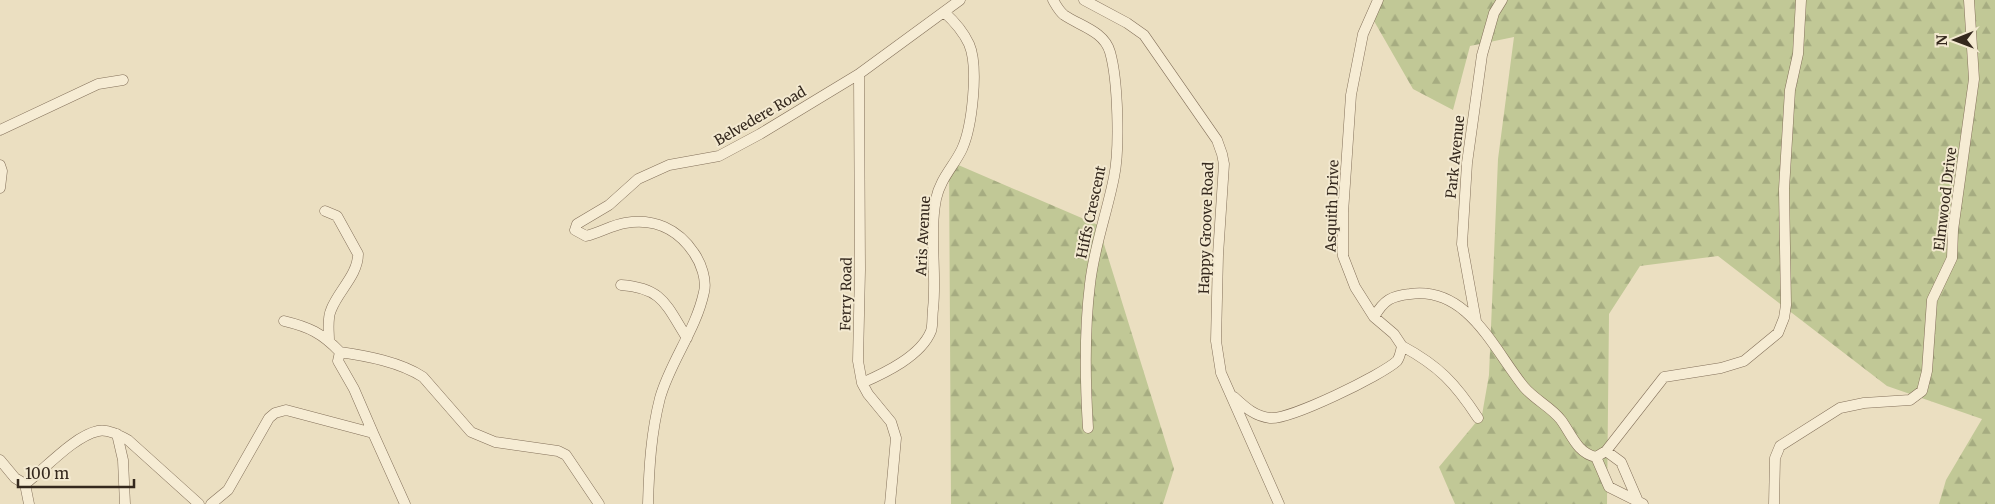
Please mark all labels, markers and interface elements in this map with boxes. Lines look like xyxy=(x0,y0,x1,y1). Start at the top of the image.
north arrow xyxy=(1930,15,1980,65)
text: N xyxy=(1933,35,1951,46)
street label: Belvedere Road xyxy=(711,82,810,150)
street label: Park Avenue xyxy=(1442,114,1468,200)
street label: Elmwood Drive xyxy=(1930,146,1960,252)
street label: Asquith Drive xyxy=(1321,160,1343,253)
street label: Happy Groove Road xyxy=(1195,161,1217,294)
street label: Hiffs Crescent xyxy=(1072,163,1110,260)
street label: Aris Avenue xyxy=(912,196,934,277)
street label: Ferry Road xyxy=(836,256,856,331)
scale bar xyxy=(18,456,134,488)
text: 100 m xyxy=(25,464,69,483)

